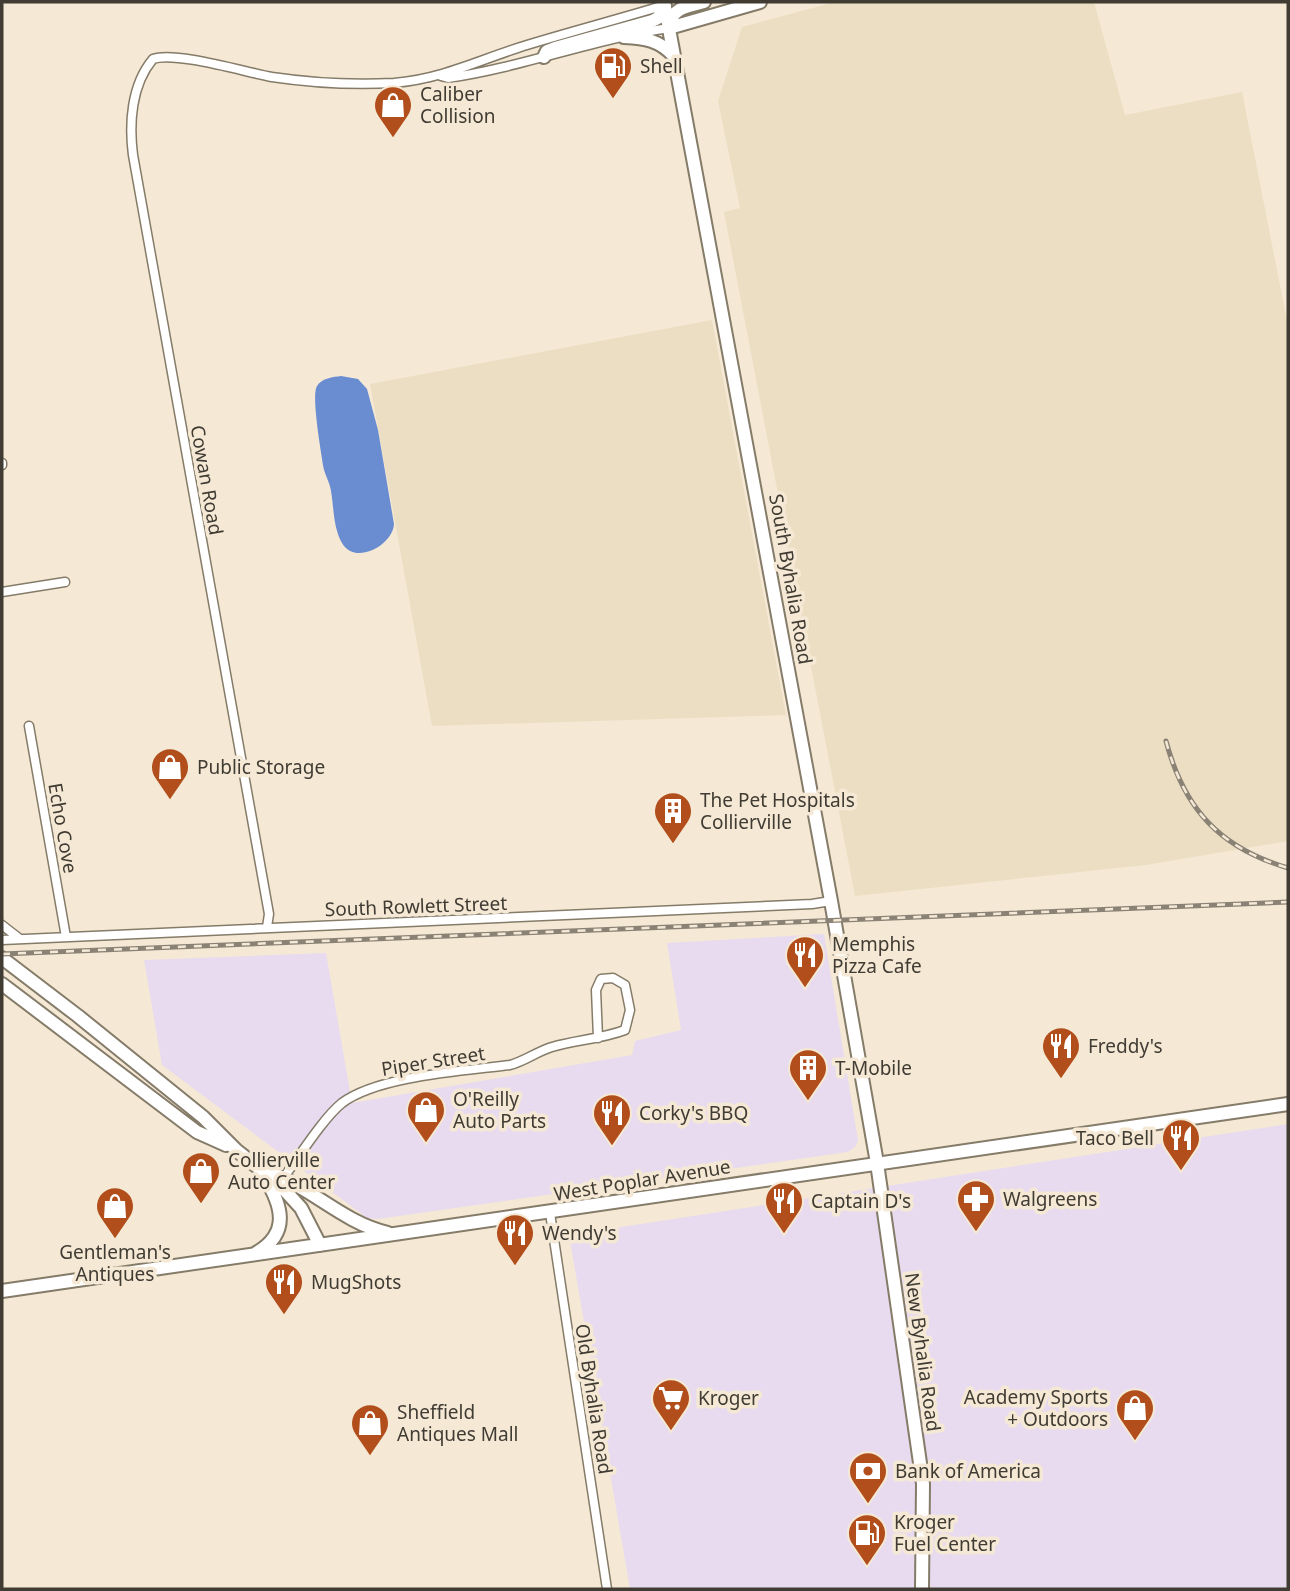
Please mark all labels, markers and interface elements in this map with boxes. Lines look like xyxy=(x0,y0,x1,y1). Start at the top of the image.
fuel station icon: Shell xyxy=(592,45,634,100)
place label: Shell xyxy=(640,53,683,79)
place label: Caliber Collision xyxy=(420,81,495,129)
shop icon: Caliber Collision xyxy=(372,84,414,139)
street label: Cowan Road xyxy=(185,423,229,537)
street label: South Byhalia Road xyxy=(763,492,819,666)
shop icon: Public Storage xyxy=(149,746,191,801)
place label: Public Storage xyxy=(197,754,325,780)
street label: Echo Cove xyxy=(42,781,84,875)
place label: The Pet Hospitals Collierville xyxy=(700,787,855,835)
building icon: The Pet Hospitals Collierville xyxy=(652,790,694,845)
street label: South Rowlett Street xyxy=(324,890,508,922)
place label: Memphis Pizza Cafe xyxy=(832,931,922,979)
restaurant icon: Memphis Pizza Cafe xyxy=(784,934,826,989)
restaurant icon: Freddy's xyxy=(1040,1025,1082,1080)
place label: Freddy's xyxy=(1088,1033,1163,1059)
street label: Piper Street xyxy=(379,1040,487,1082)
building icon: T-Mobile xyxy=(787,1047,829,1102)
place label: T-Mobile xyxy=(835,1055,912,1081)
place label: O'Reilly Auto Parts xyxy=(453,1086,546,1134)
shop icon: O'Reilly Auto Parts xyxy=(405,1089,447,1144)
restaurant icon: Corky's BBQ xyxy=(591,1092,633,1147)
place label: Corky's BBQ xyxy=(639,1100,748,1126)
restaurant icon: Taco Bell xyxy=(1160,1117,1202,1172)
place label: Taco Bell xyxy=(1076,1125,1154,1151)
place label: Collierville Auto Center xyxy=(228,1147,335,1195)
shop icon: Collierville Auto Center xyxy=(180,1150,222,1205)
street label: West Poplar Avenue xyxy=(552,1153,732,1207)
pharmacy icon: Walgreens xyxy=(955,1178,997,1233)
restaurant icon: Captain D's xyxy=(763,1180,805,1235)
shop icon: Gentleman's Antiques xyxy=(94,1185,136,1240)
place label: Walgreens xyxy=(1003,1186,1097,1212)
place label: Captain D's xyxy=(811,1188,911,1214)
restaurant icon: Wendy's xyxy=(494,1212,536,1267)
place label: Wendy's xyxy=(542,1220,617,1246)
place label: Gentleman's Antiques xyxy=(59,1239,171,1287)
restaurant icon: MugShots xyxy=(263,1261,305,1316)
place label: MugShots xyxy=(311,1269,401,1295)
street label: New Byhalia Road xyxy=(899,1271,947,1433)
street label: Old Byhalia Road xyxy=(569,1322,619,1476)
supermarket icon: Kroger xyxy=(650,1377,692,1432)
place label: Academy Sports + Outdoors xyxy=(964,1384,1108,1432)
place label: Kroger xyxy=(698,1385,759,1411)
shop icon: Academy Sports + Outdoors xyxy=(1114,1387,1156,1442)
place label: Sheffield Antiques Mall xyxy=(397,1399,519,1447)
shop icon: Sheffield Antiques Mall xyxy=(349,1402,391,1457)
bank icon: Bank of America xyxy=(847,1450,889,1505)
place label: Bank of America xyxy=(895,1458,1041,1484)
place label: Kroger Fuel Center xyxy=(894,1509,996,1557)
fuel station icon: Kroger Fuel Center xyxy=(846,1512,888,1567)

